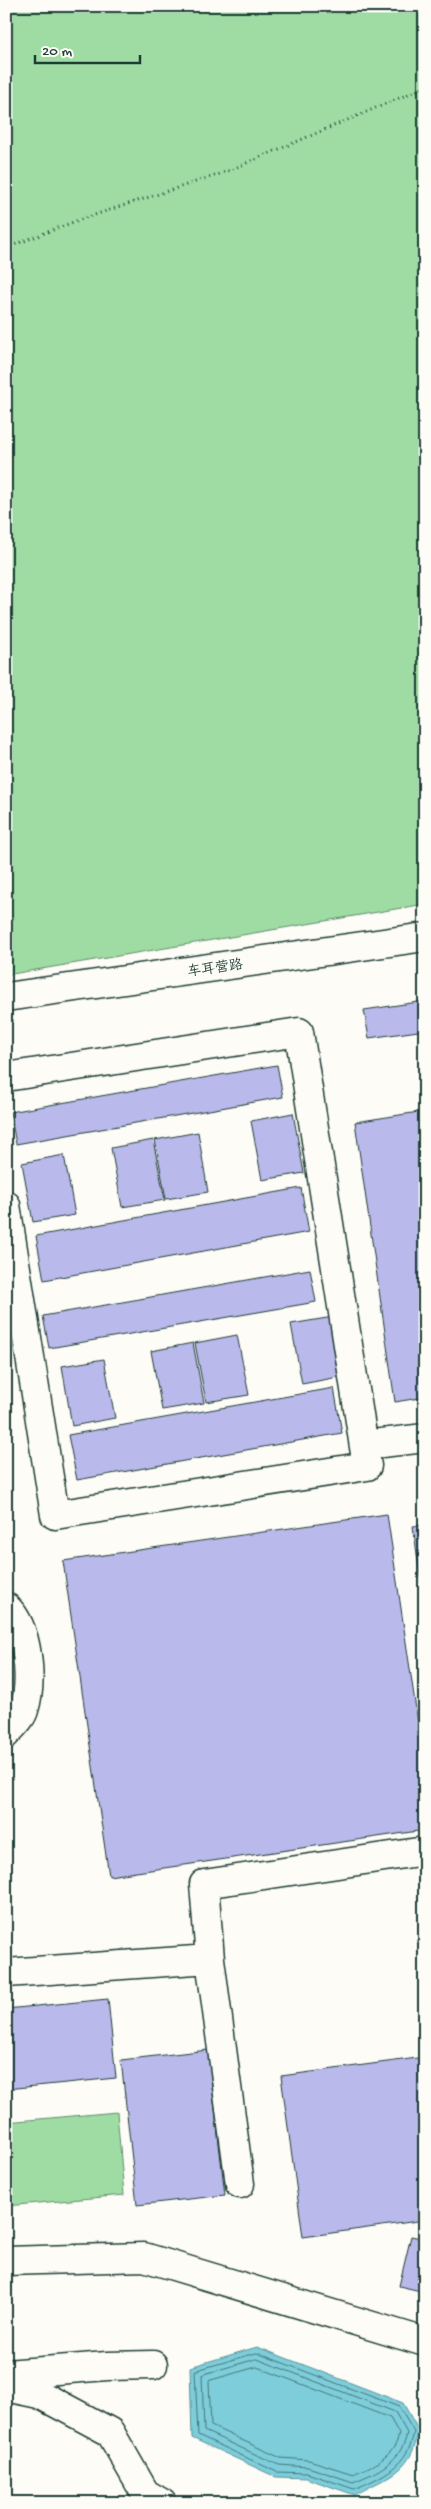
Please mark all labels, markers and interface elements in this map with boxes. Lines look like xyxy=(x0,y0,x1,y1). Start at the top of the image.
scale bar xyxy=(35,32,140,64)
text: 20 m xyxy=(42,43,72,61)
street label: 车耳营路 xyxy=(186,956,244,982)

